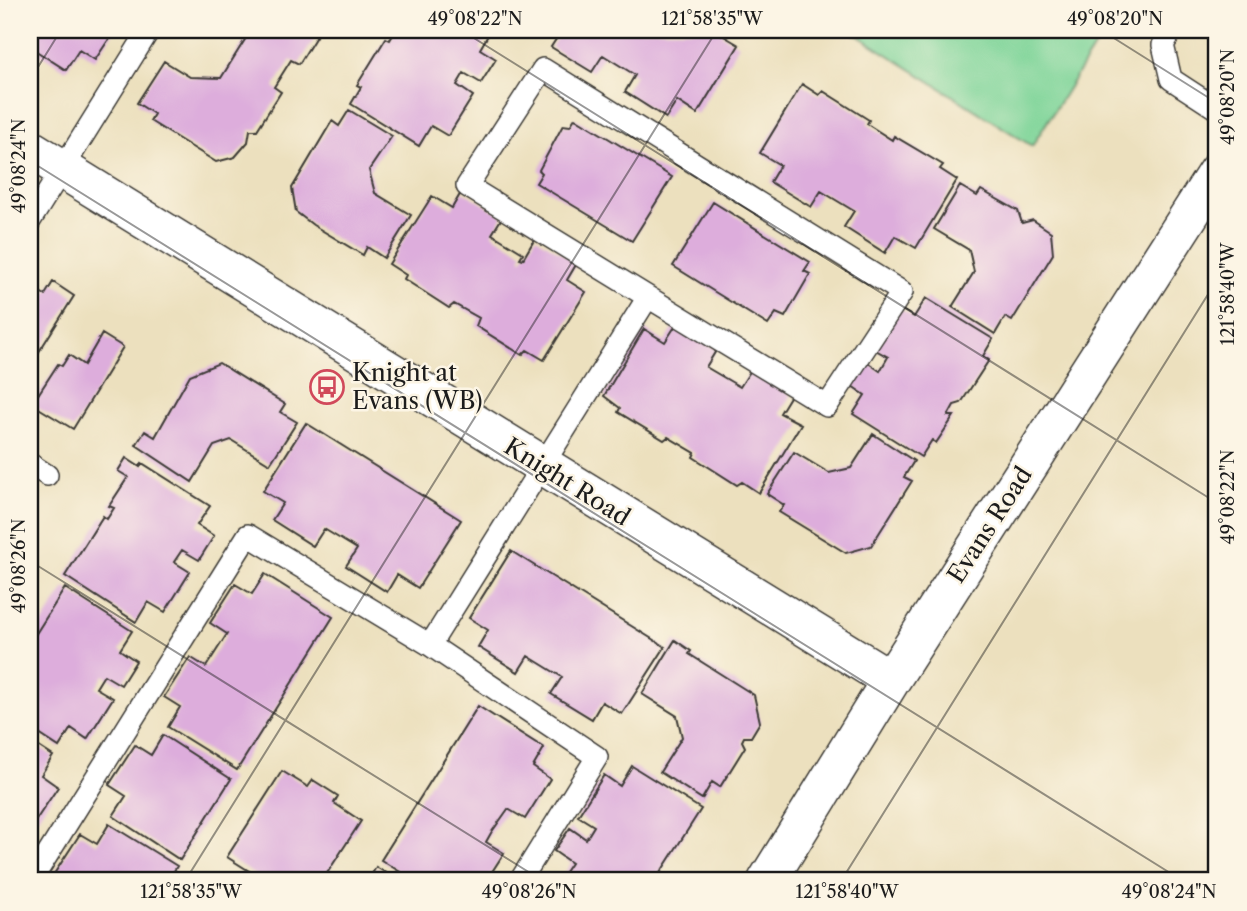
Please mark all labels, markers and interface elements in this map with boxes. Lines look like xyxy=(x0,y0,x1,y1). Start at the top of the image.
text: 49°08'22"N xyxy=(427,8,523,30)
text: 121°58'35"W xyxy=(661,8,764,30)
text: 49°08'20"N xyxy=(1067,8,1163,30)
text: 49°08'20"N xyxy=(1217,49,1239,145)
text: 49°08'24"N xyxy=(8,118,30,213)
text: 121°58'40"W xyxy=(1217,241,1239,345)
place label: Knight at Evans (WB) xyxy=(352,358,483,415)
bus stop icon: Knight at Evans (WB) xyxy=(308,368,346,406)
street label: Knight Road xyxy=(499,431,636,532)
text: 49°08'22"N xyxy=(1217,449,1239,545)
street label: Evans Road xyxy=(941,461,1038,588)
text: 49°08'26"N xyxy=(8,518,30,613)
text: 121°58'35"W xyxy=(140,881,243,903)
text: 49°08'26"N xyxy=(482,881,577,903)
text: 121°58'40"W xyxy=(796,881,900,903)
text: 49°08'24"N xyxy=(1122,881,1217,903)

